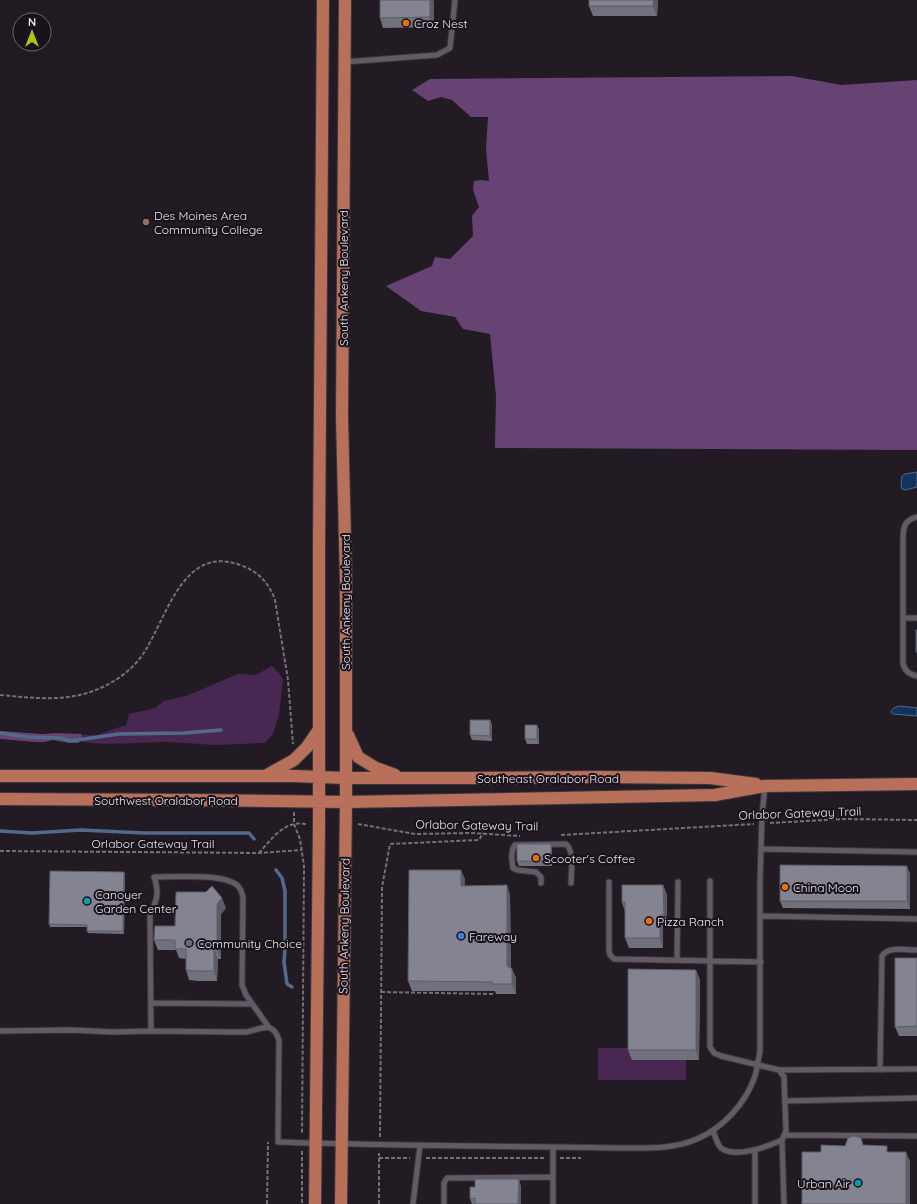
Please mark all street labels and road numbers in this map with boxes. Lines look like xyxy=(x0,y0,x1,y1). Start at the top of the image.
street label: South Ankeny Boulevard xyxy=(336,210,351,346)
street label: South Ankeny Boulevard xyxy=(338,534,353,670)
street label: Southeast Oralabor Road xyxy=(477,771,619,786)
street label: Southwest Oralabor Road xyxy=(94,793,238,808)
street label: Orlabor Gateway Trail xyxy=(738,803,862,823)
street label: Orlabor Gateway Trail xyxy=(415,816,539,834)
street label: Orlabor Gateway Trail xyxy=(92,836,214,851)
street label: South Ankeny Boulevard xyxy=(335,858,353,994)

